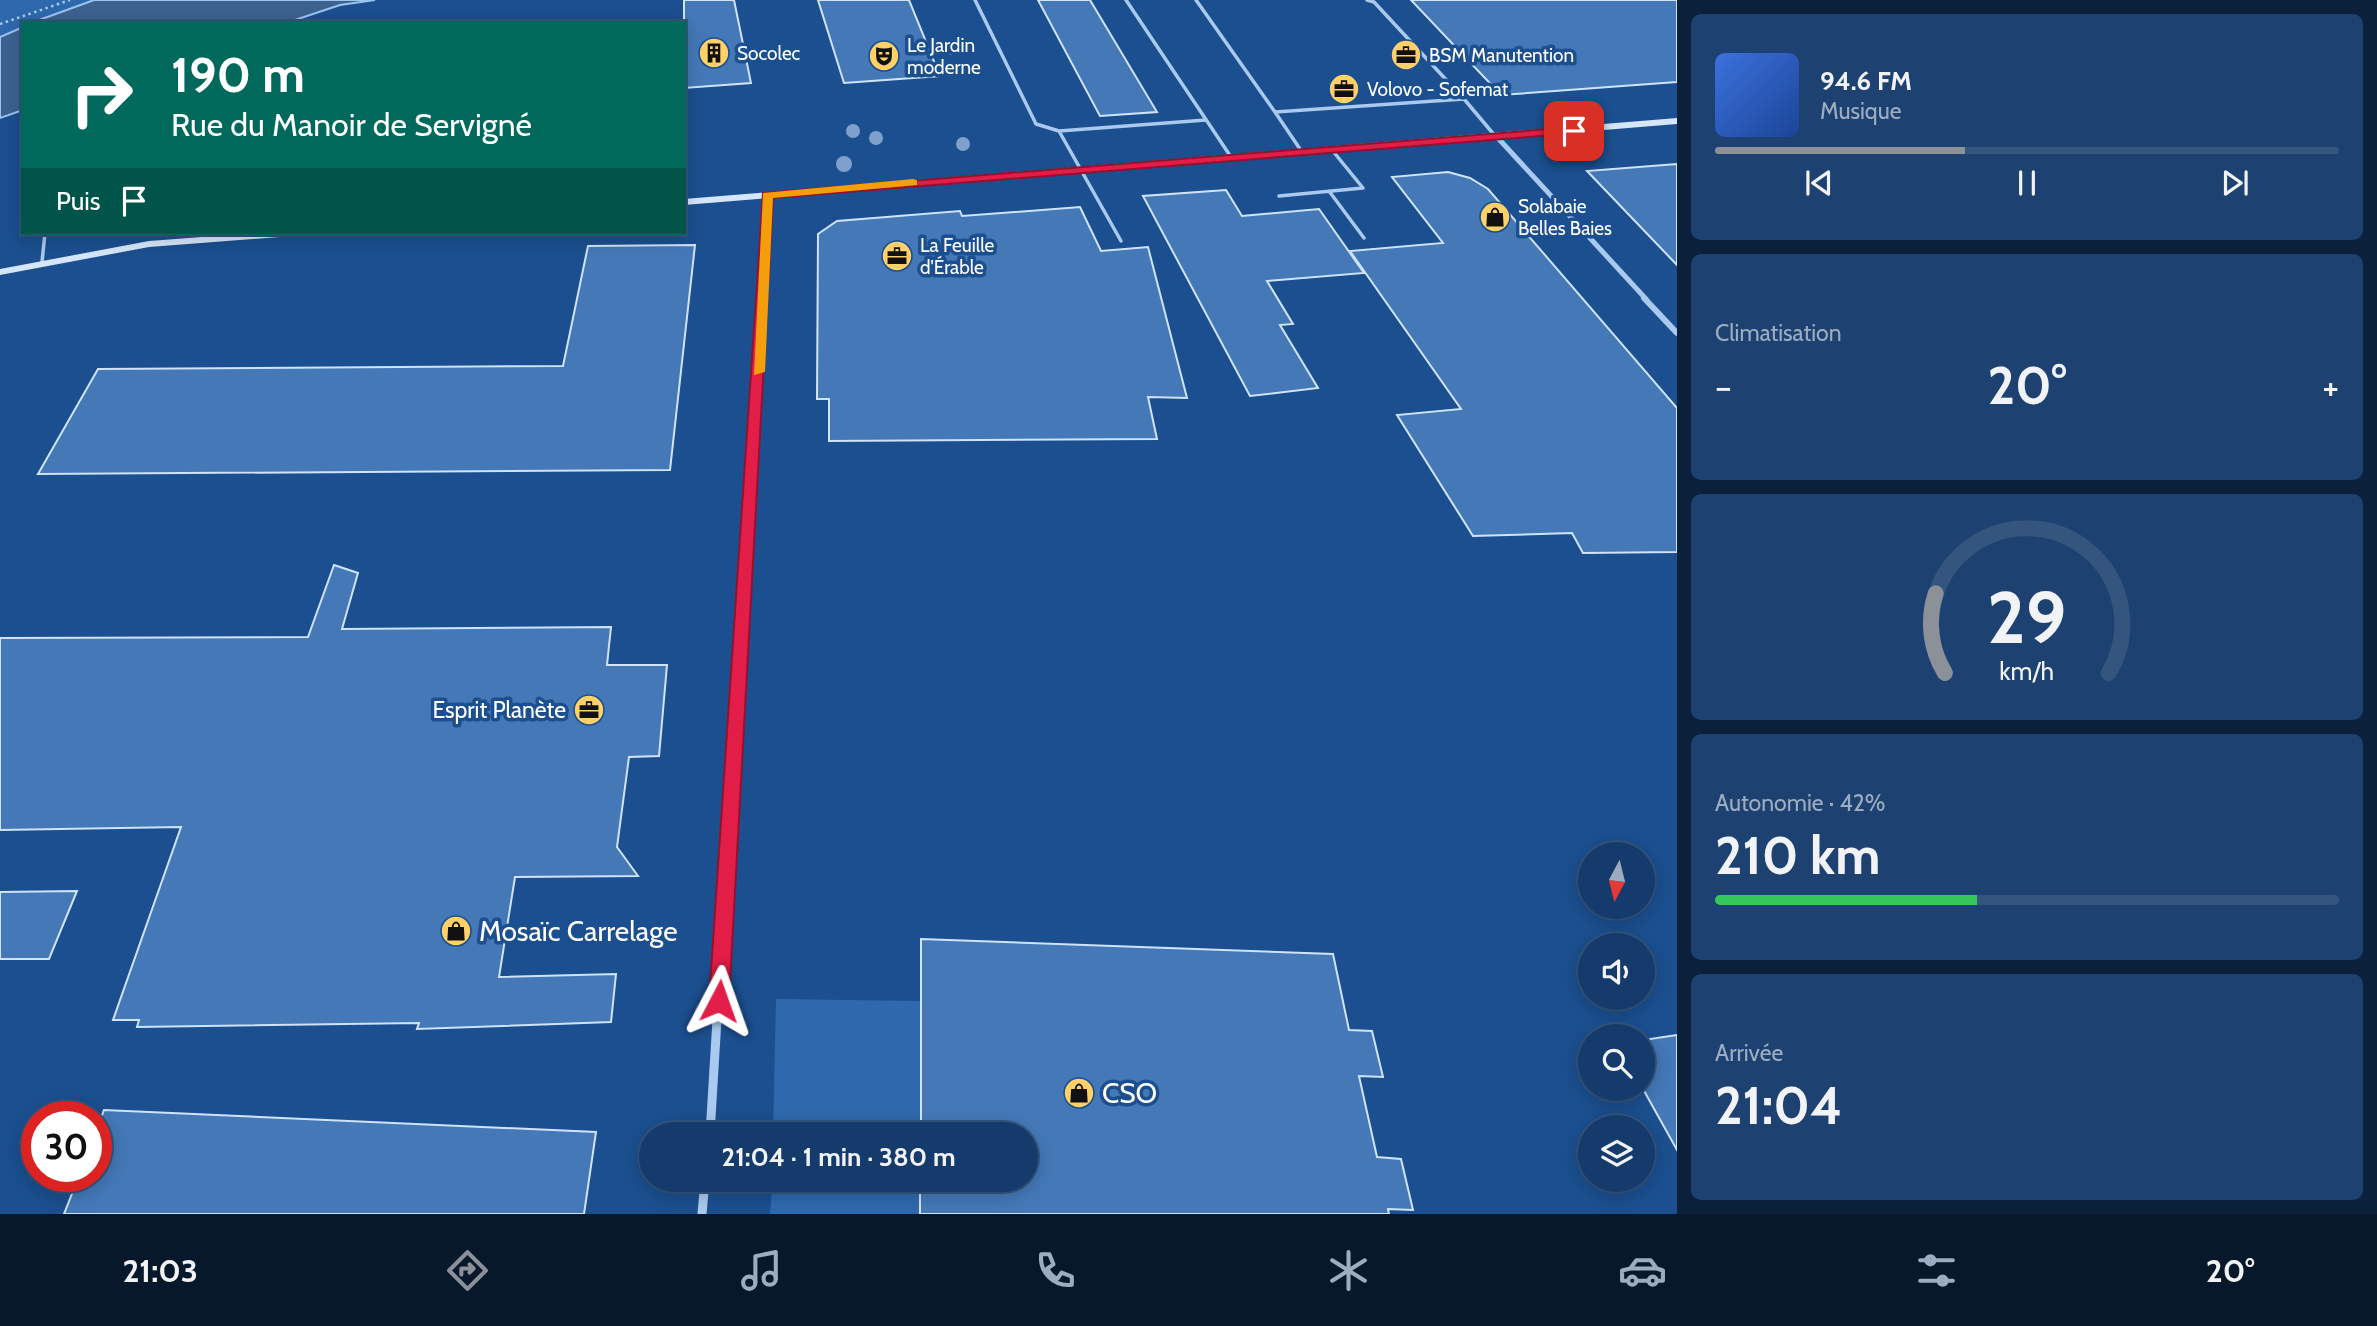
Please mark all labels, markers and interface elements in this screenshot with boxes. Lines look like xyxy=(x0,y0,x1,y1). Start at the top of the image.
place label: Le Jardin moderne xyxy=(907,34,981,79)
building icon: Socolec xyxy=(697,36,731,70)
office icon: BSM Manutention xyxy=(1389,38,1423,72)
theatre icon: Le Jardin moderne xyxy=(867,39,901,73)
place label: Socolec xyxy=(737,42,801,65)
place label: BSM Manutention xyxy=(1429,44,1574,67)
text: 190 m xyxy=(171,45,305,104)
icon: right xyxy=(56,49,147,140)
text: 94.6 FM xyxy=(1820,65,1912,97)
office icon: Volovo - Sofemat xyxy=(1327,72,1361,106)
place label: Volovo - Sofemat xyxy=(1367,78,1509,101)
text: Musique xyxy=(1820,97,1902,125)
pin xyxy=(1544,101,1604,161)
text: Rue du Manoir de Servigné xyxy=(171,105,532,144)
icon: arrive xyxy=(1555,112,1593,150)
icon: previous xyxy=(1800,164,1838,202)
icon: pause xyxy=(2008,164,2046,202)
icon: next xyxy=(2216,164,2254,202)
icon: arrive xyxy=(115,182,153,220)
text: Puis xyxy=(56,185,101,217)
place label: Solabaie Belles Baies xyxy=(1518,195,1612,240)
shop icon: Solabaie Belles Baies xyxy=(1478,200,1512,234)
place label: La Feuille d'Érable xyxy=(920,234,995,279)
office icon: La Feuille d'Érable xyxy=(880,239,914,273)
text: Climatisation xyxy=(1715,319,1842,347)
text: 20° xyxy=(1987,354,2067,417)
text: − xyxy=(1715,363,1732,410)
text: + xyxy=(2322,363,2339,410)
text: 29 xyxy=(1987,573,2067,661)
text: km/h xyxy=(2000,656,2054,686)
office icon: Esprit Planète xyxy=(572,693,606,727)
place label: Esprit Planète xyxy=(432,696,566,724)
text: Autonomie · 42% xyxy=(1715,789,1885,817)
text: 210 km xyxy=(1715,824,1881,887)
north arrow xyxy=(1578,842,1656,919)
map controls xyxy=(1578,842,1655,1192)
shop icon: Mosaïc Carrelage xyxy=(439,914,473,948)
place label: Mosaïc Carrelage xyxy=(479,914,677,948)
button: sound xyxy=(1578,933,1655,1010)
position arrow xyxy=(682,964,756,1038)
button: search xyxy=(1578,1024,1655,1101)
text: Arrivée xyxy=(1715,1039,1783,1067)
text: 21:04 xyxy=(1715,1074,1842,1137)
shop icon: CSO xyxy=(1062,1076,1096,1110)
place label: CSO xyxy=(1102,1076,1157,1110)
speed limit sign: 30 xyxy=(21,1101,112,1192)
button: layers xyxy=(1578,1115,1655,1192)
text: 21:04 · 1 min · 380 m xyxy=(721,1141,956,1173)
icon: directions xyxy=(443,1246,492,1295)
icon: music xyxy=(737,1246,786,1295)
icon: phone xyxy=(1031,1246,1080,1295)
icon: climate xyxy=(1324,1246,1373,1295)
icon: car xyxy=(1618,1246,1667,1295)
icon: filters xyxy=(1912,1246,1961,1295)
text: 21:03 xyxy=(122,1251,198,1290)
text: 20° xyxy=(2206,1251,2255,1290)

